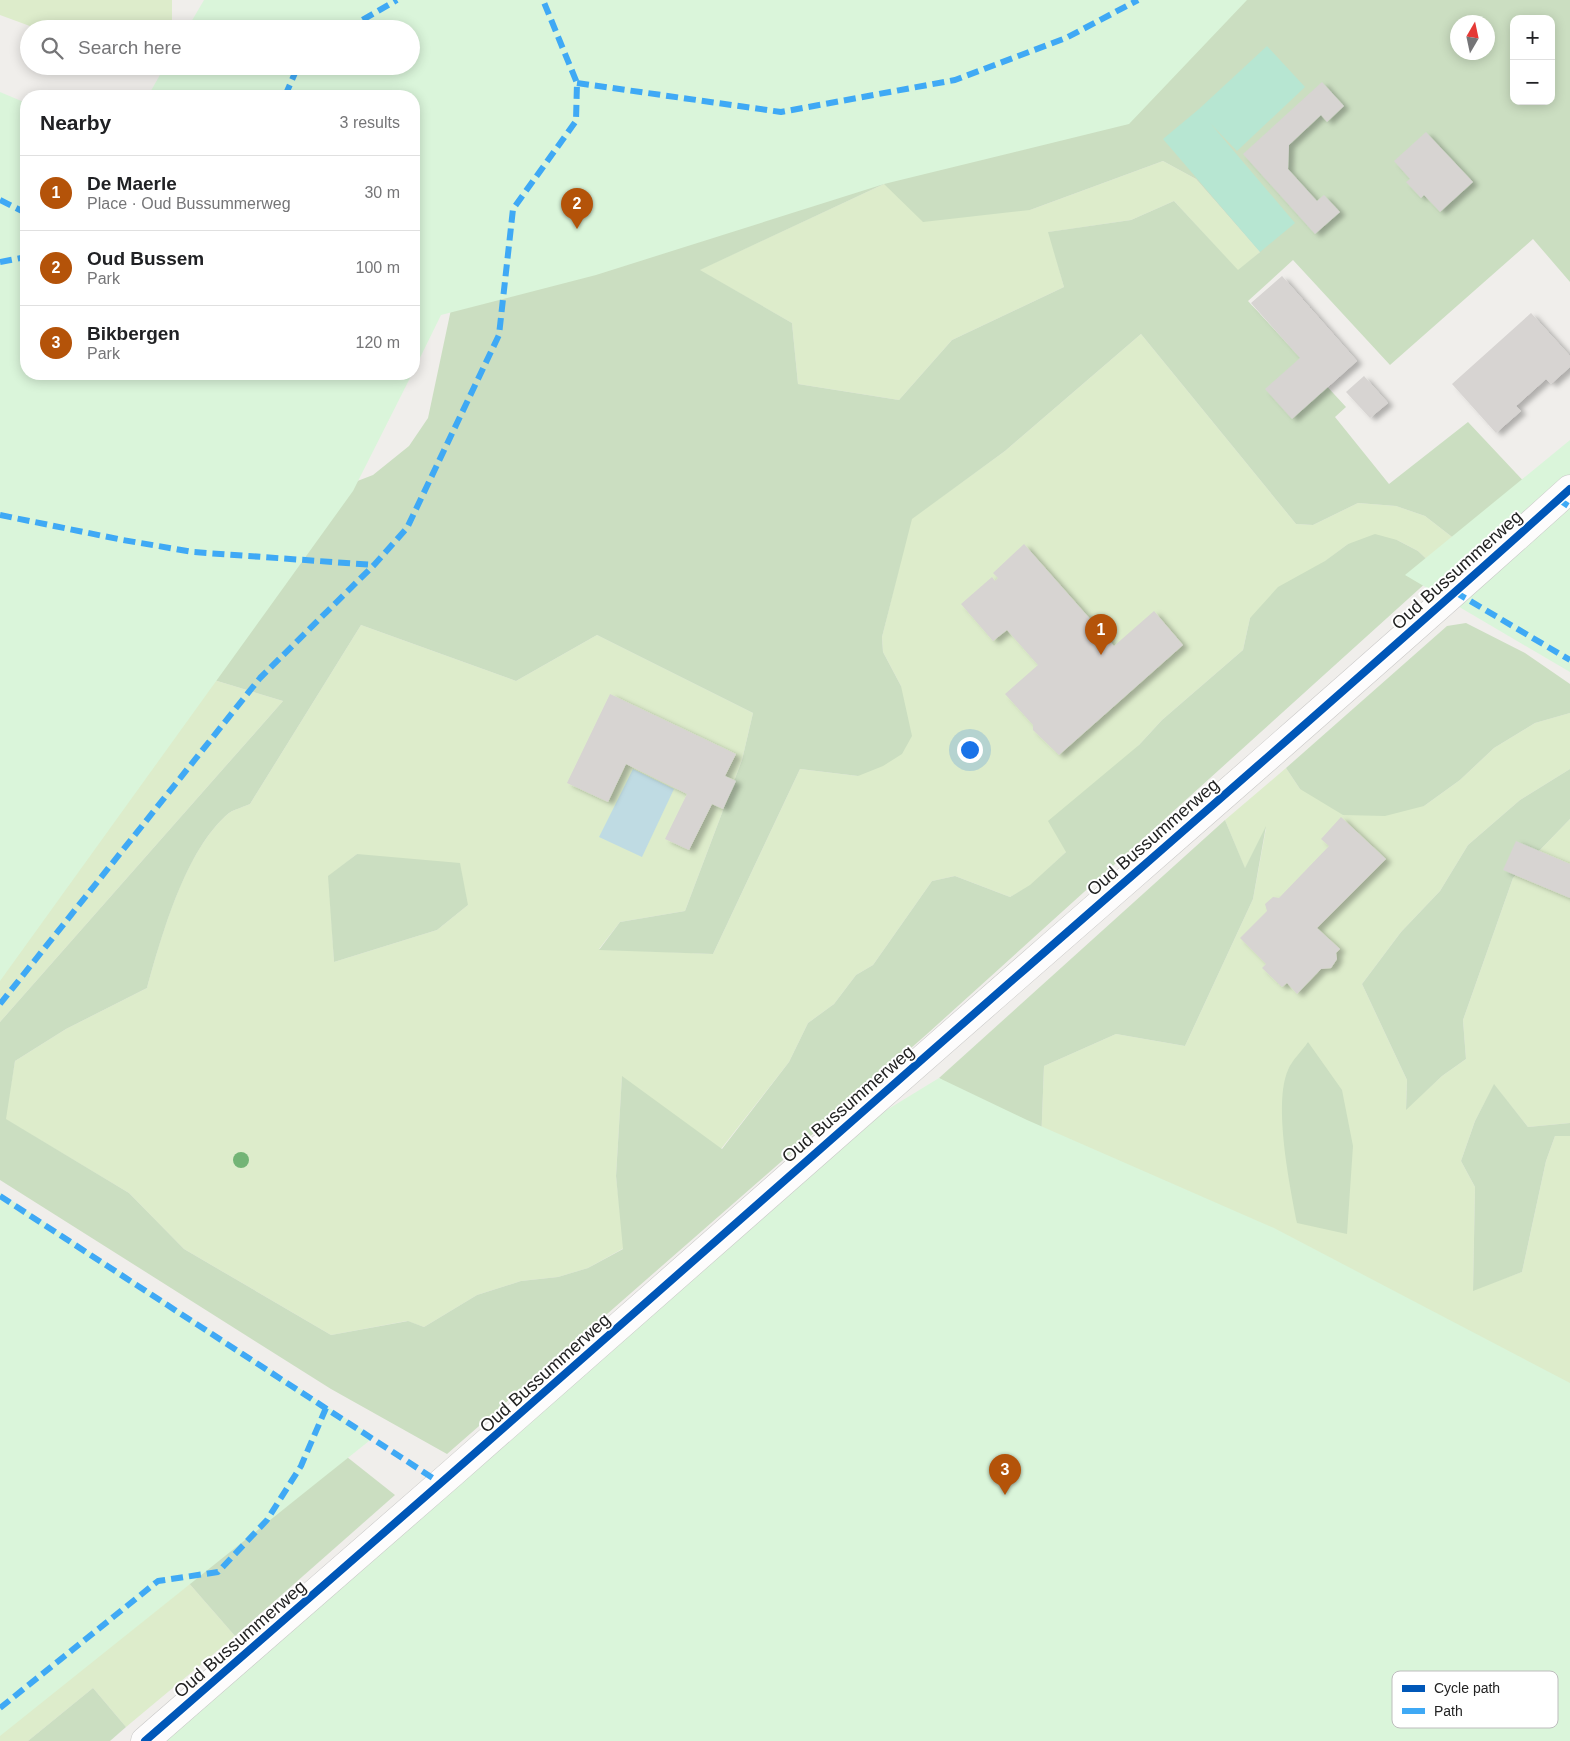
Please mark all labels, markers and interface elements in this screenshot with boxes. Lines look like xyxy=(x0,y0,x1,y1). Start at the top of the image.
north arrow xyxy=(1450,15,1495,60)
map controls xyxy=(1510,15,1555,105)
button: + xyxy=(1510,15,1555,60)
search box xyxy=(20,20,420,75)
icon: search xyxy=(38,34,66,62)
text: Search here xyxy=(78,37,182,58)
button: − xyxy=(1510,60,1555,105)
text: Nearby xyxy=(40,111,111,134)
text: 3 results xyxy=(340,114,400,131)
text: De Maerle xyxy=(87,173,177,194)
text: 1 xyxy=(52,184,60,201)
text: 30 m xyxy=(364,184,400,201)
pin: 2 xyxy=(561,188,593,229)
text: Place · Oud Bussummerweg xyxy=(87,195,291,212)
text: Oud Bussem xyxy=(87,248,204,269)
text: 2 xyxy=(52,259,60,276)
text: 100 m xyxy=(356,259,400,276)
text: Park xyxy=(87,270,120,287)
text: Bikbergen xyxy=(87,323,180,344)
text: 3 xyxy=(52,334,60,351)
text: 120 m xyxy=(356,334,400,351)
text: Park xyxy=(87,345,120,362)
street label: Oud Bussummerweg xyxy=(1388,506,1526,634)
pin: 1 xyxy=(1085,614,1117,655)
your location xyxy=(957,737,983,763)
street label: Oud Bussummerweg xyxy=(1083,774,1223,900)
street label: Oud Bussummerweg xyxy=(778,1041,918,1167)
street label: Oud Bussummerweg xyxy=(476,1309,614,1437)
pin: 3 xyxy=(989,1454,1021,1495)
street label: Oud Bussummerweg xyxy=(170,1576,310,1702)
legend xyxy=(1392,1671,1558,1728)
text: Cycle path xyxy=(1434,1680,1500,1696)
text: Path xyxy=(1434,1703,1463,1719)

